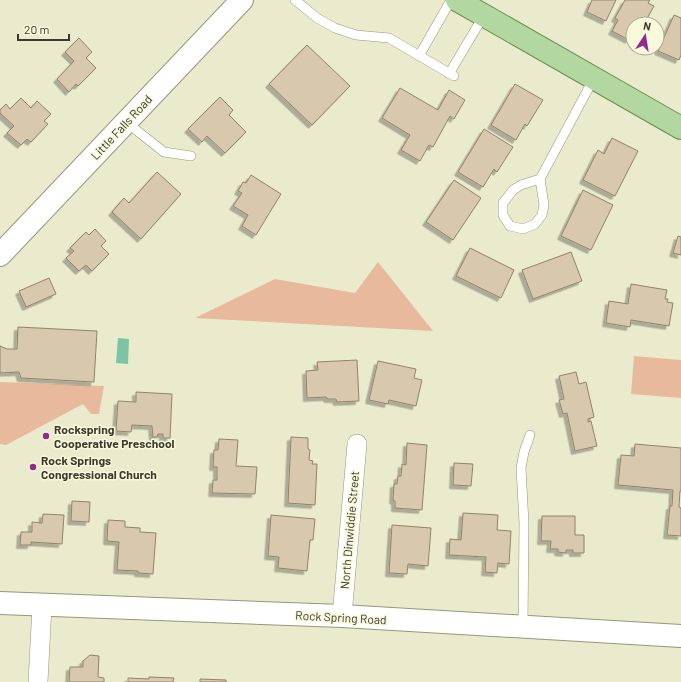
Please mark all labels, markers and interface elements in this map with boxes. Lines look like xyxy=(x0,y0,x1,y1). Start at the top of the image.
scale bar xyxy=(18,16,69,42)
north arrow xyxy=(625,16,665,56)
text: N xyxy=(642,19,652,33)
text: 20 m xyxy=(24,22,50,36)
street label: Little Falls Road xyxy=(88,92,154,162)
place label: Rockspring Cooperative Preschool xyxy=(54,422,175,450)
marker: Rockspring Cooperative Preschool xyxy=(41,431,51,441)
place label: Rock Springs Congressional Church xyxy=(41,453,157,481)
marker: Rock Springs Congressional Church xyxy=(28,462,38,472)
street label: North Dinwiddie Street xyxy=(337,470,361,590)
street label: Rock Spring Road xyxy=(295,608,387,626)

